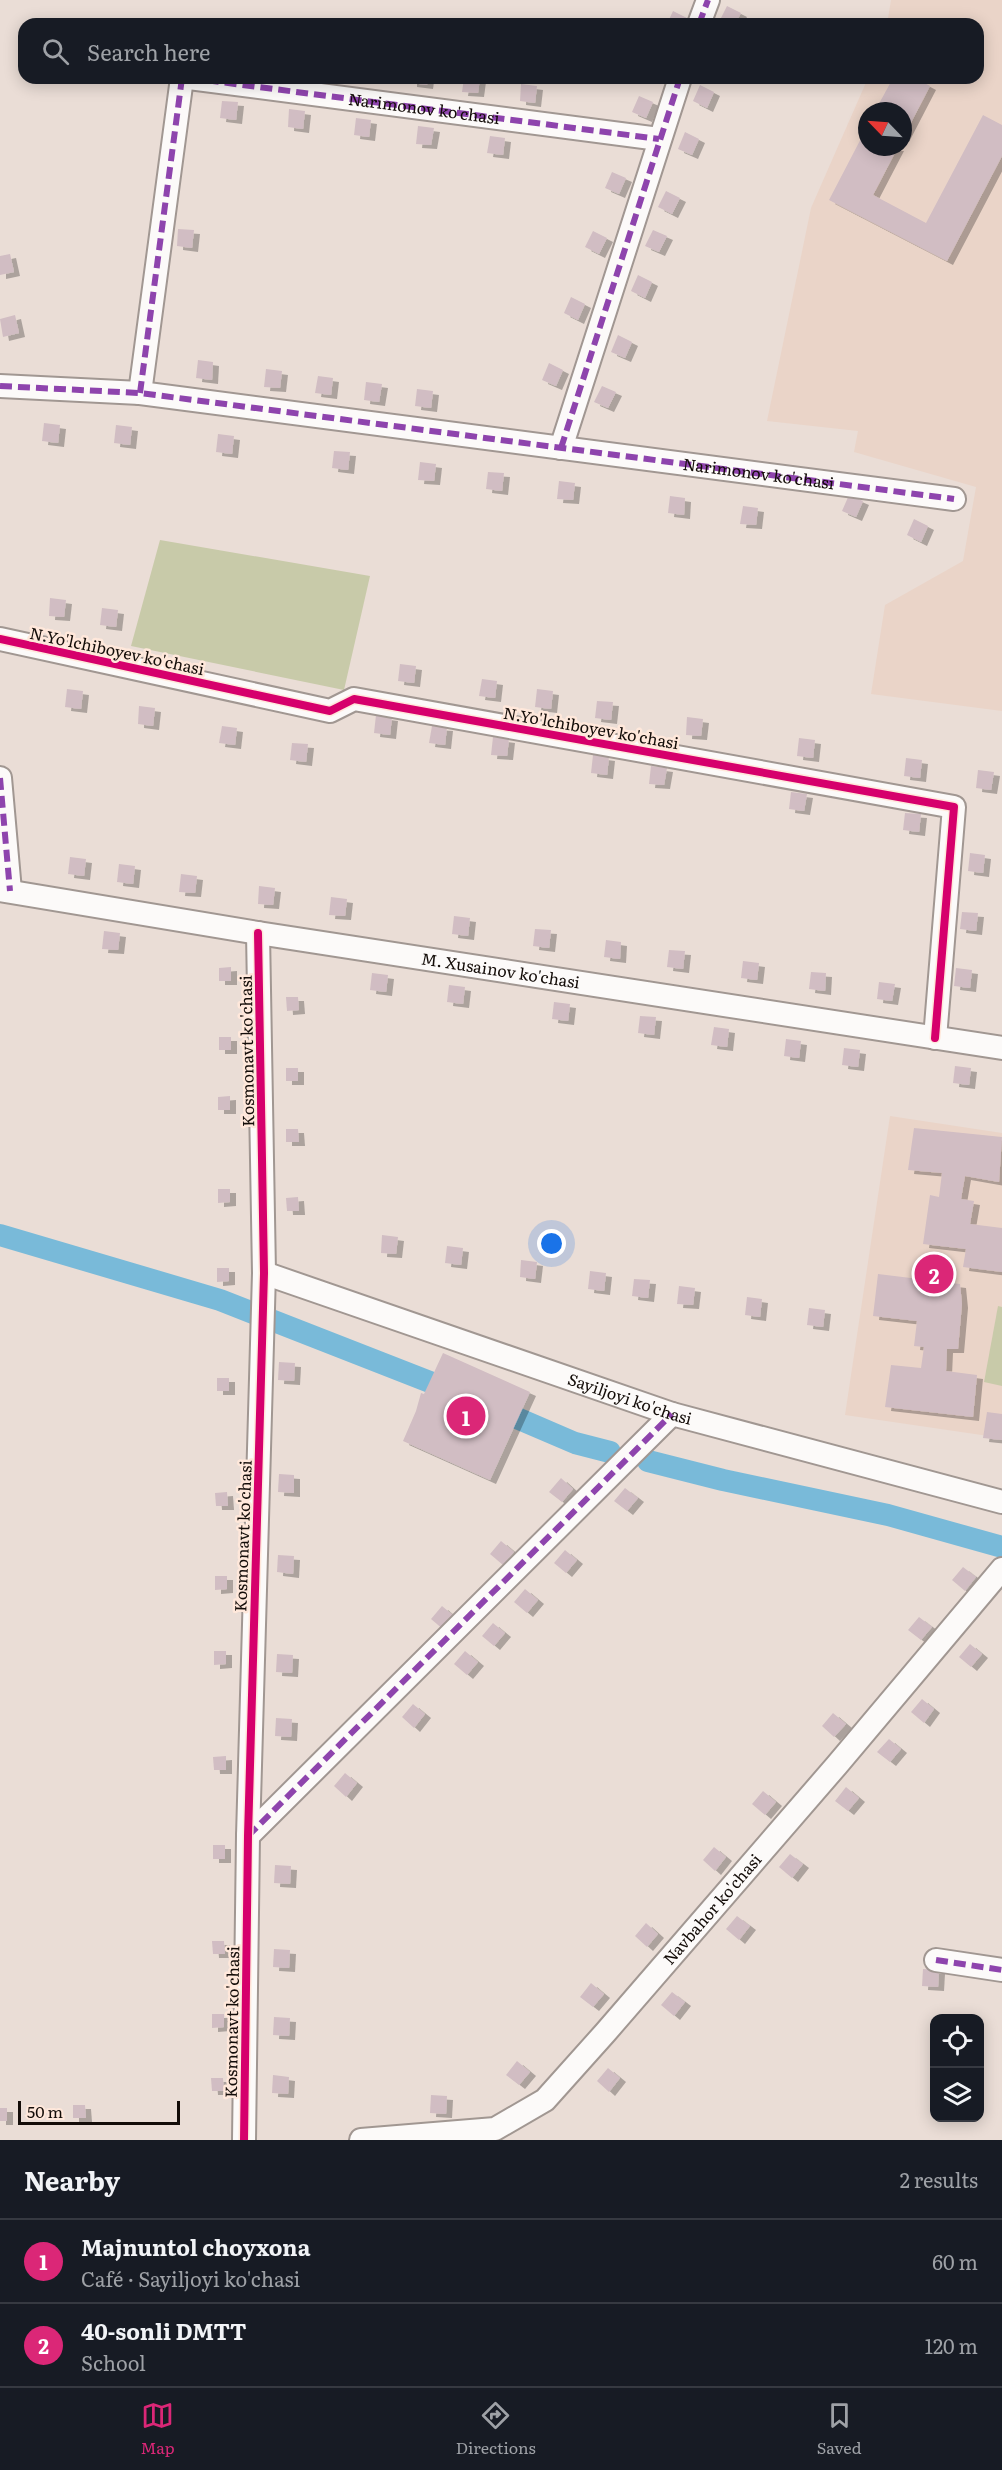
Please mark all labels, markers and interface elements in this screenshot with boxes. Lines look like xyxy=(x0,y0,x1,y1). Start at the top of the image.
search box xyxy=(18,18,984,84)
icon: search xyxy=(39,35,72,68)
text: Search here xyxy=(87,35,210,68)
street label: Narimonov ko'chasi xyxy=(347,86,501,129)
north arrow xyxy=(858,102,912,156)
street label: Narimonov ko'chasi xyxy=(682,451,836,494)
street label: N.Yo'lchiboyev ko'chasi xyxy=(28,620,207,680)
street label: N.Yo'lchiboyev ko'chasi xyxy=(502,700,681,754)
street label: M. Xusainov ko'chasi xyxy=(420,945,582,994)
street label: Kosmonavt ko'chasi xyxy=(233,975,259,1127)
your location xyxy=(537,1229,566,1258)
pin: 2 xyxy=(914,1252,954,1296)
street label: Sayiljoyi ko'chasi xyxy=(565,1366,695,1430)
pin: 1 xyxy=(446,1394,486,1438)
street label: Kosmonavt ko'chasi xyxy=(227,1460,257,1612)
street label: Navbahor ko'chasi xyxy=(657,1848,766,1969)
street label: Kosmonavt ko'chasi xyxy=(218,1946,244,2098)
map controls xyxy=(930,2014,984,2122)
button: locate xyxy=(930,2014,984,2068)
button: layers xyxy=(930,2068,984,2122)
scale bar xyxy=(18,2098,180,2126)
text: 50 m xyxy=(27,2099,63,2123)
text: Nearby xyxy=(24,2160,120,2199)
text: 2 results xyxy=(900,2164,978,2194)
text: Majnuntol choyxona xyxy=(81,2230,310,2263)
text: 1 xyxy=(39,2246,48,2276)
text: 60 m xyxy=(932,2246,978,2276)
text: Café · Sayiljoyi ko'chasi xyxy=(81,2263,300,2293)
text: 40-sonli DMTT xyxy=(81,2314,246,2347)
text: 2 xyxy=(38,2330,49,2360)
text: 120 m xyxy=(925,2330,978,2360)
text: School xyxy=(81,2347,146,2377)
tab: Map xyxy=(141,2399,175,2459)
tab: Directions xyxy=(456,2399,536,2459)
tab: Saved xyxy=(817,2399,861,2459)

